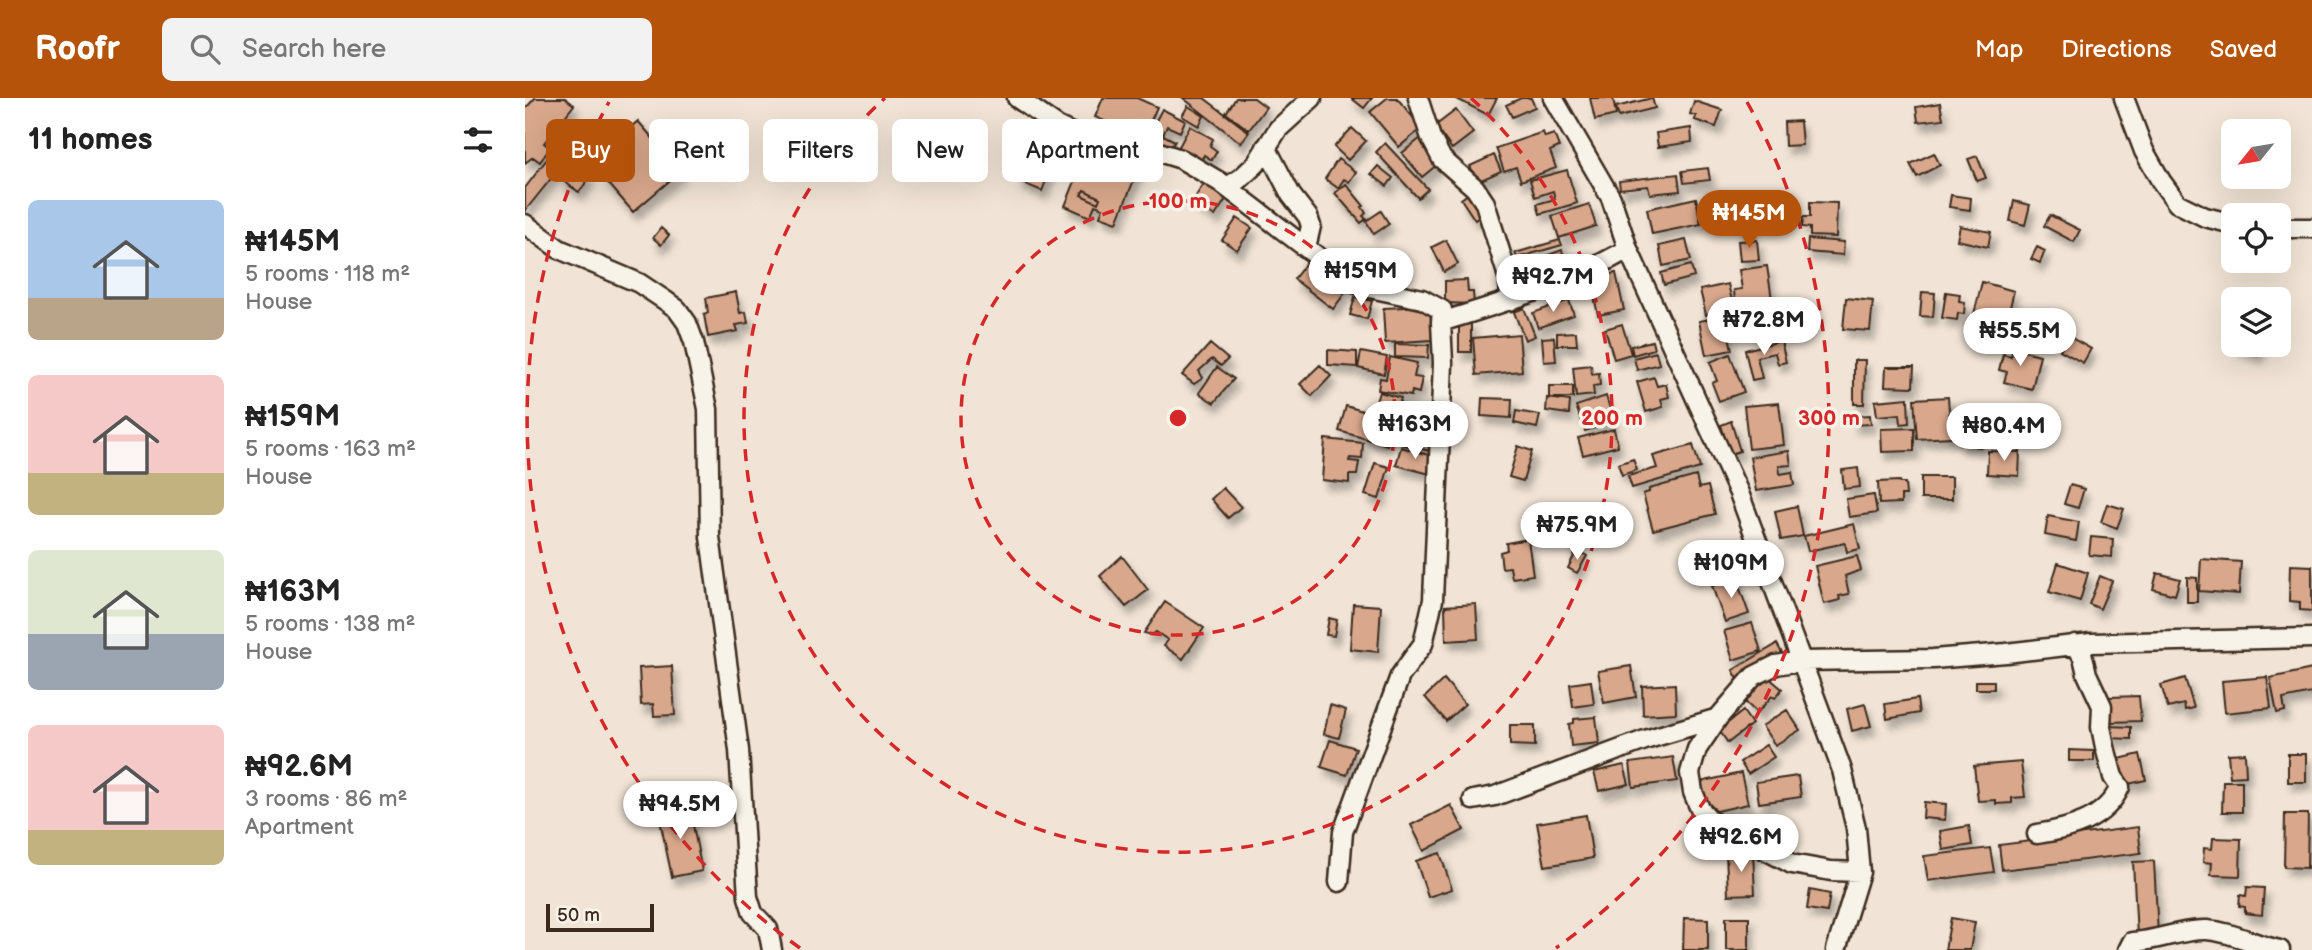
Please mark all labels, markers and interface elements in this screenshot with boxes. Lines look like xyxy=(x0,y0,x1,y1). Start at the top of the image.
search box xyxy=(162,18,652,81)
text: Roofr xyxy=(35,29,120,69)
icon: search xyxy=(186,30,224,68)
text: Search here xyxy=(242,34,386,65)
text: Map xyxy=(1975,35,2023,64)
text: Directions xyxy=(2061,35,2172,64)
text: Saved xyxy=(2210,35,2277,64)
chip: Buy xyxy=(546,119,635,182)
chip: Rent xyxy=(649,119,749,182)
chip: Filters xyxy=(763,119,878,182)
chip: New xyxy=(892,119,988,182)
chip: Apartment xyxy=(1002,119,1163,182)
north arrow xyxy=(2221,119,2291,189)
map controls xyxy=(2221,119,2291,357)
icon: filters xyxy=(459,121,497,159)
text: 11 homes xyxy=(28,122,152,158)
text: 100 m xyxy=(1149,189,1207,214)
pin: ₦145M xyxy=(1700,190,1798,250)
text: ₦145M xyxy=(1713,199,1785,227)
button: locate xyxy=(2221,203,2291,273)
text: ₦145M xyxy=(245,224,340,260)
icon: home xyxy=(84,228,168,312)
pin: ₦159M xyxy=(1312,248,1410,308)
pin: ₦92.7M xyxy=(1496,254,1610,314)
text: ₦159M xyxy=(1325,257,1397,285)
text: 5 rooms · 118 m² xyxy=(245,260,410,288)
text: ₦92.7M xyxy=(1512,263,1594,291)
button: layers xyxy=(2221,287,2291,357)
text: House xyxy=(245,288,312,316)
pin: ₦72.8M xyxy=(1707,298,1821,357)
text: ₦72.8M xyxy=(1723,306,1805,334)
pin: ₦55.5M xyxy=(1963,308,2077,368)
text: ₦55.5M xyxy=(1979,317,2061,345)
text: ₦159M xyxy=(245,399,340,435)
pin: ₦163M xyxy=(1366,402,1464,461)
icon: home xyxy=(84,403,168,487)
pin: ₦80.4M xyxy=(1947,404,2061,463)
centre of rings xyxy=(1166,406,1190,430)
text: 200 m xyxy=(1581,406,1643,431)
text: 300 m xyxy=(1798,406,1860,431)
text: ₦163M xyxy=(1378,410,1452,438)
text: ₦80.4M xyxy=(1962,412,2046,440)
text: 5 rooms · 163 m² xyxy=(245,435,416,463)
text: House xyxy=(245,463,312,491)
pin: ₦75.9M xyxy=(1520,503,1634,562)
text: ₦75.9M xyxy=(1537,511,1617,539)
pin: ₦109M xyxy=(1682,540,1780,600)
text: ₦109M xyxy=(1694,549,1768,577)
text: ₦163M xyxy=(245,574,341,610)
icon: home xyxy=(84,578,168,662)
text: 5 rooms · 138 m² xyxy=(245,610,415,638)
text: House xyxy=(245,638,312,666)
text: ₦92.6M xyxy=(245,749,353,785)
icon: home xyxy=(84,753,168,837)
pin: ₦94.5M xyxy=(623,782,737,841)
text: 3 rooms · 86 m² xyxy=(245,785,407,813)
text: ₦94.5M xyxy=(639,790,721,818)
text: Apartment xyxy=(245,813,354,841)
pin: ₦92.6M xyxy=(1684,814,1798,874)
text: ₦92.6M xyxy=(1700,823,1782,851)
scale bar xyxy=(546,901,655,933)
text: 50 m xyxy=(557,904,600,927)

